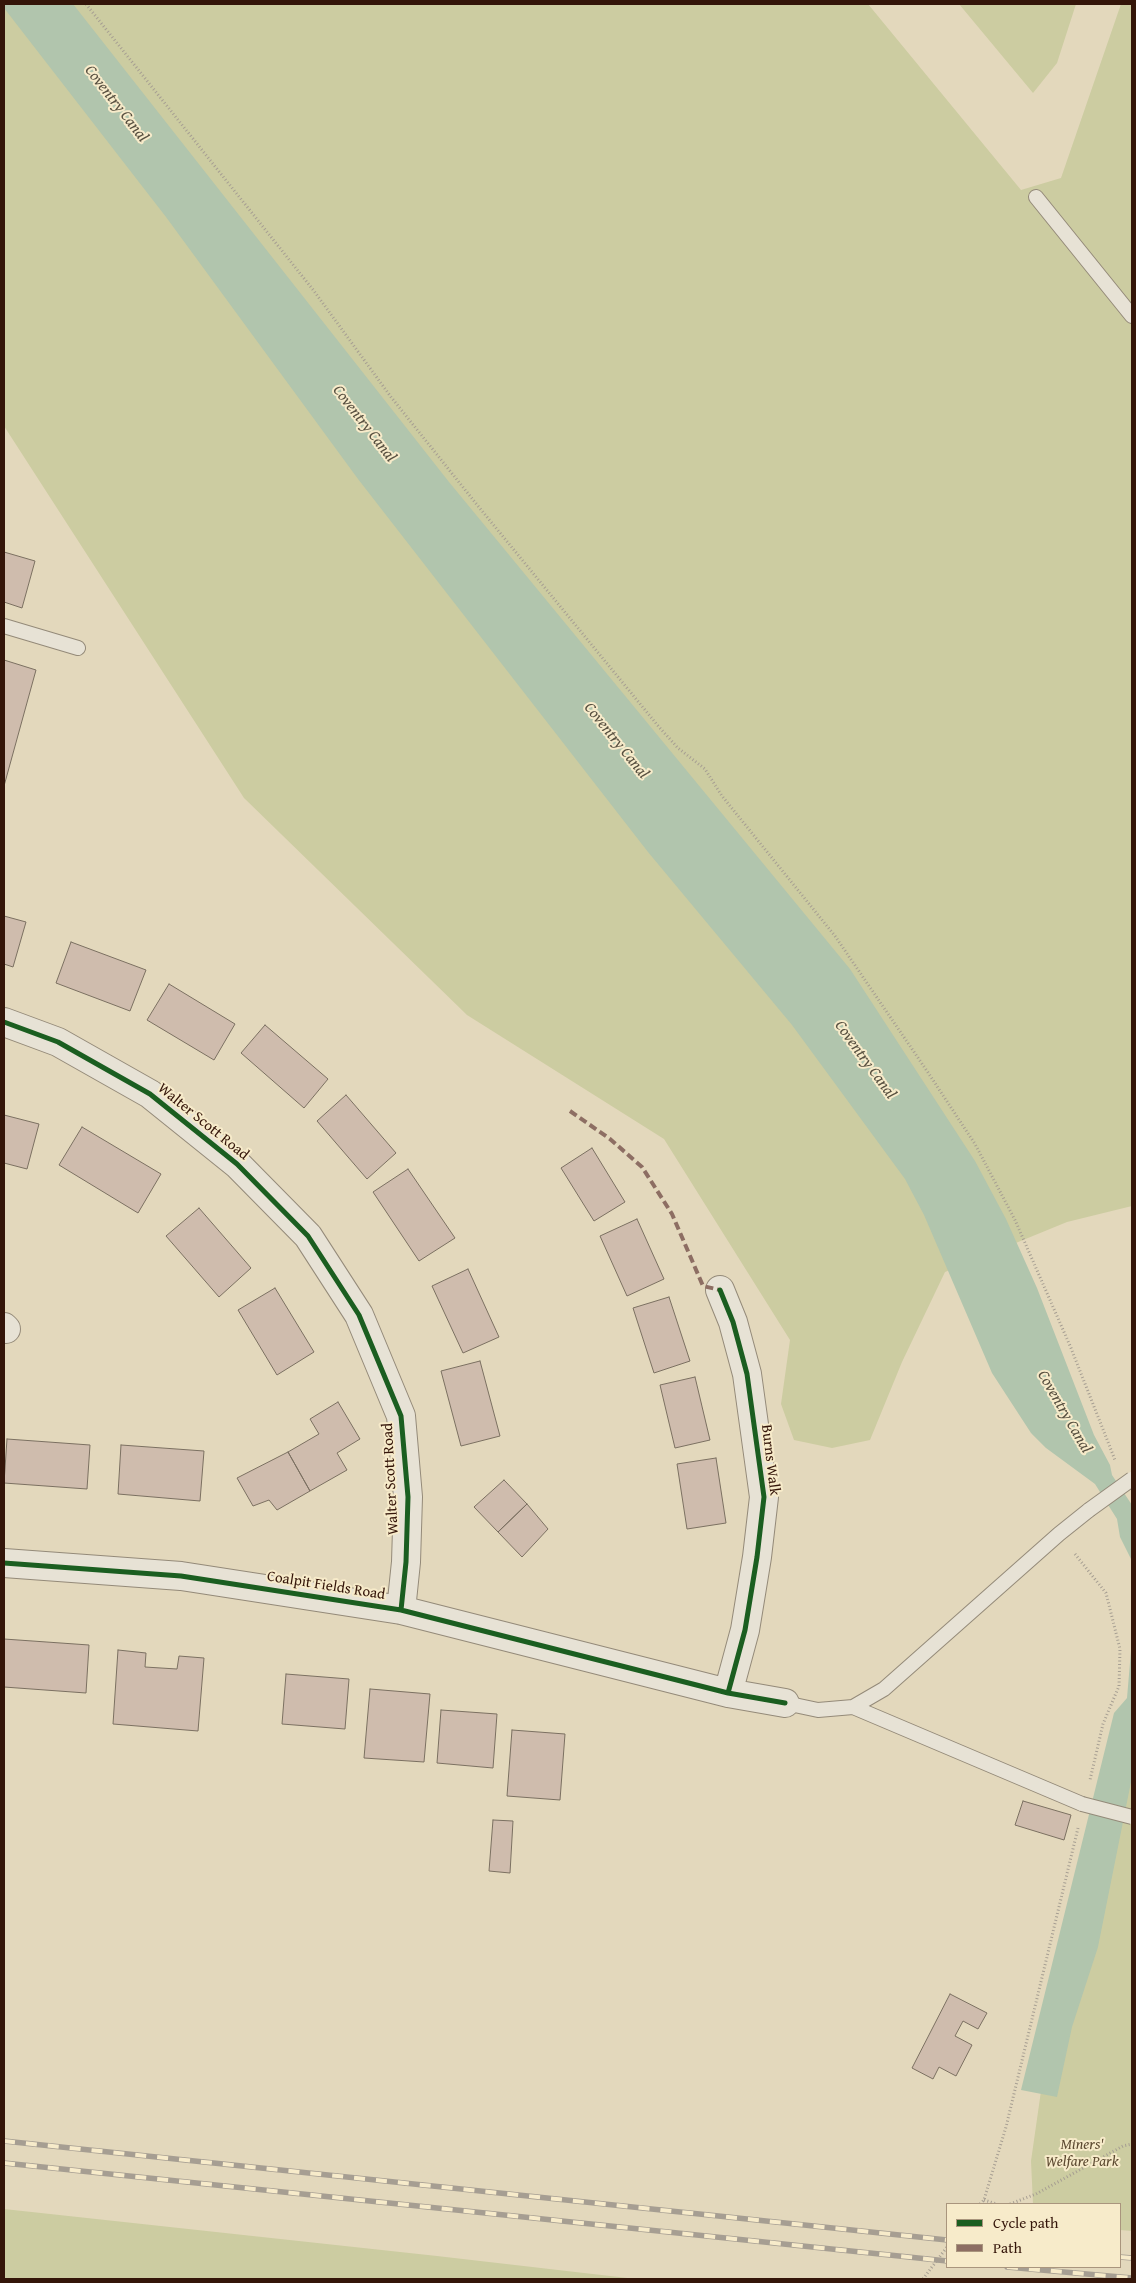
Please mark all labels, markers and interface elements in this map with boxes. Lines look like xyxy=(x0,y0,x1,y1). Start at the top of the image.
water label: Coventry Canal xyxy=(80,62,152,146)
water label: Coventry Canal xyxy=(328,382,400,466)
water label: Coventry Canal xyxy=(579,699,653,783)
water label: Coventry Canal xyxy=(830,1017,900,1103)
street label: Walter Scott Road xyxy=(154,1080,252,1164)
water label: Coventry Canal xyxy=(1033,1367,1095,1457)
street label: Walter Scott Road xyxy=(379,1423,403,1535)
street label: Burns Walk xyxy=(757,1423,783,1497)
street label: Coalpit Fields Road xyxy=(266,1568,386,1604)
park label: Miners' Welfare Park xyxy=(1045,2136,1119,2171)
legend xyxy=(946,2203,1121,2268)
text: Cycle path xyxy=(993,2212,1059,2233)
text: Path xyxy=(993,2237,1022,2258)

